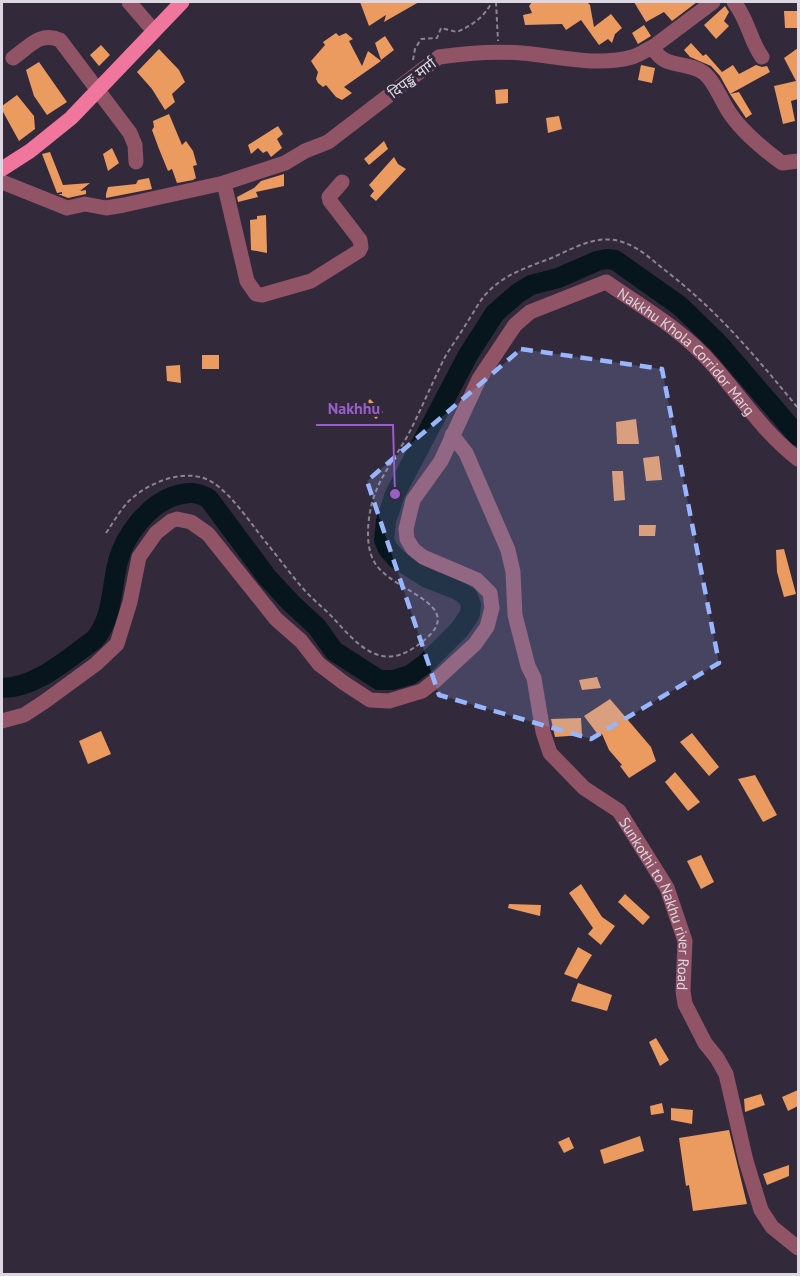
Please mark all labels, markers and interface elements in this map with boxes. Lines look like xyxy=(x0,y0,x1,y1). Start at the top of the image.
street label: दिपङ्ख मार्ग xyxy=(384,53,441,102)
street label: Nakkhu Khola Corridor Marg xyxy=(614,283,759,419)
callout: Nakhhu xyxy=(316,391,393,425)
text: Nakhhu xyxy=(328,398,380,418)
street label: Sunkothi to Nakhu river Road xyxy=(615,813,695,991)

